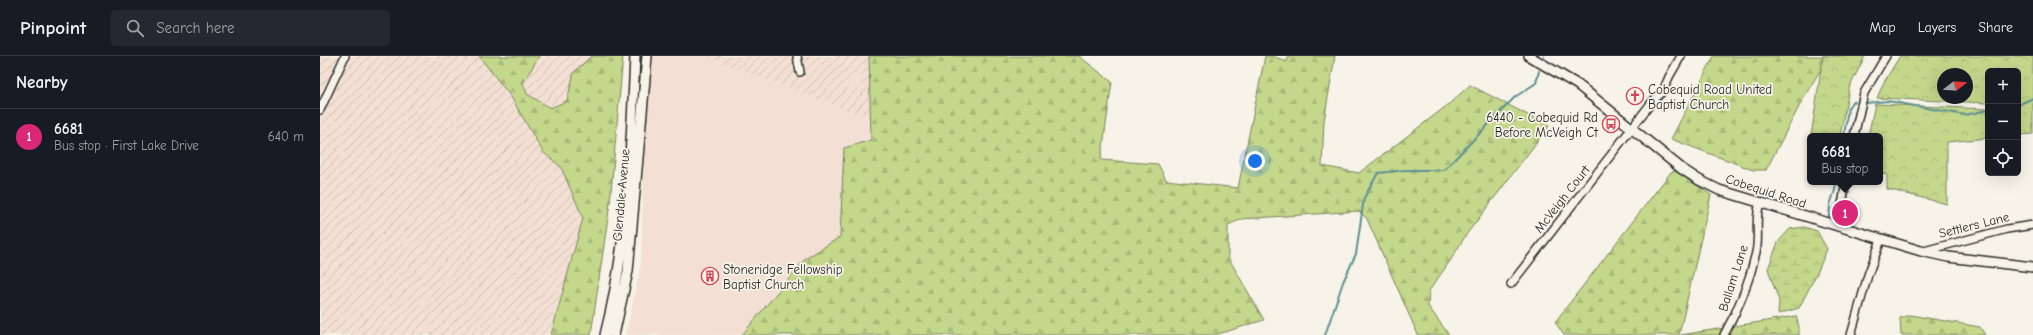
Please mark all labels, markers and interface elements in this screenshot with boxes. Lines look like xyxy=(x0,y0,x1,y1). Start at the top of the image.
search box xyxy=(110,10,390,46)
text: Pinpoint xyxy=(20,17,86,39)
icon: search xyxy=(124,17,146,39)
text: Search here xyxy=(156,19,234,37)
text: Map xyxy=(1869,19,1896,36)
text: Layers xyxy=(1918,19,1956,36)
text: Share xyxy=(1978,19,2013,36)
north arrow xyxy=(1937,68,1973,104)
map controls xyxy=(1985,68,2021,176)
button: + xyxy=(1985,68,2021,104)
text: Nearby xyxy=(16,73,67,92)
place label: Cobequid Road United Baptist Church xyxy=(1648,82,1772,112)
church icon: Cobequid Road United Baptist Church xyxy=(1625,86,1645,106)
button: − xyxy=(1985,104,2021,140)
place label: 6440 - Cobequid Rd Before McVeigh Ct xyxy=(1486,110,1599,140)
bus stop icon: 6440 - Cobequid Rd Before McVeigh Ct xyxy=(1601,114,1621,134)
text: 6681 xyxy=(54,120,83,138)
text: 1 xyxy=(26,129,32,144)
text: 640 m xyxy=(268,129,304,144)
popup xyxy=(1807,133,1883,185)
text: Bus stop · First Lake Drive xyxy=(54,138,199,153)
button: locate xyxy=(1985,140,2021,176)
text: 6681 xyxy=(1822,143,1851,161)
street label: Glendale Avenue xyxy=(609,148,633,242)
your location xyxy=(1245,151,1265,171)
street label: McVeigh Court xyxy=(1531,161,1594,236)
text: Bus stop xyxy=(1822,161,1868,176)
street label: Cobequid Road xyxy=(1724,171,1808,211)
pin: 1 xyxy=(1832,198,1858,228)
street label: Settlers Lane xyxy=(1937,209,2011,241)
street label: Ballam Lane xyxy=(1715,242,1751,313)
place label: Stoneridge Fellowship Baptist Church xyxy=(723,262,843,292)
building icon: Stoneridge Fellowship Baptist Church xyxy=(700,266,720,286)

